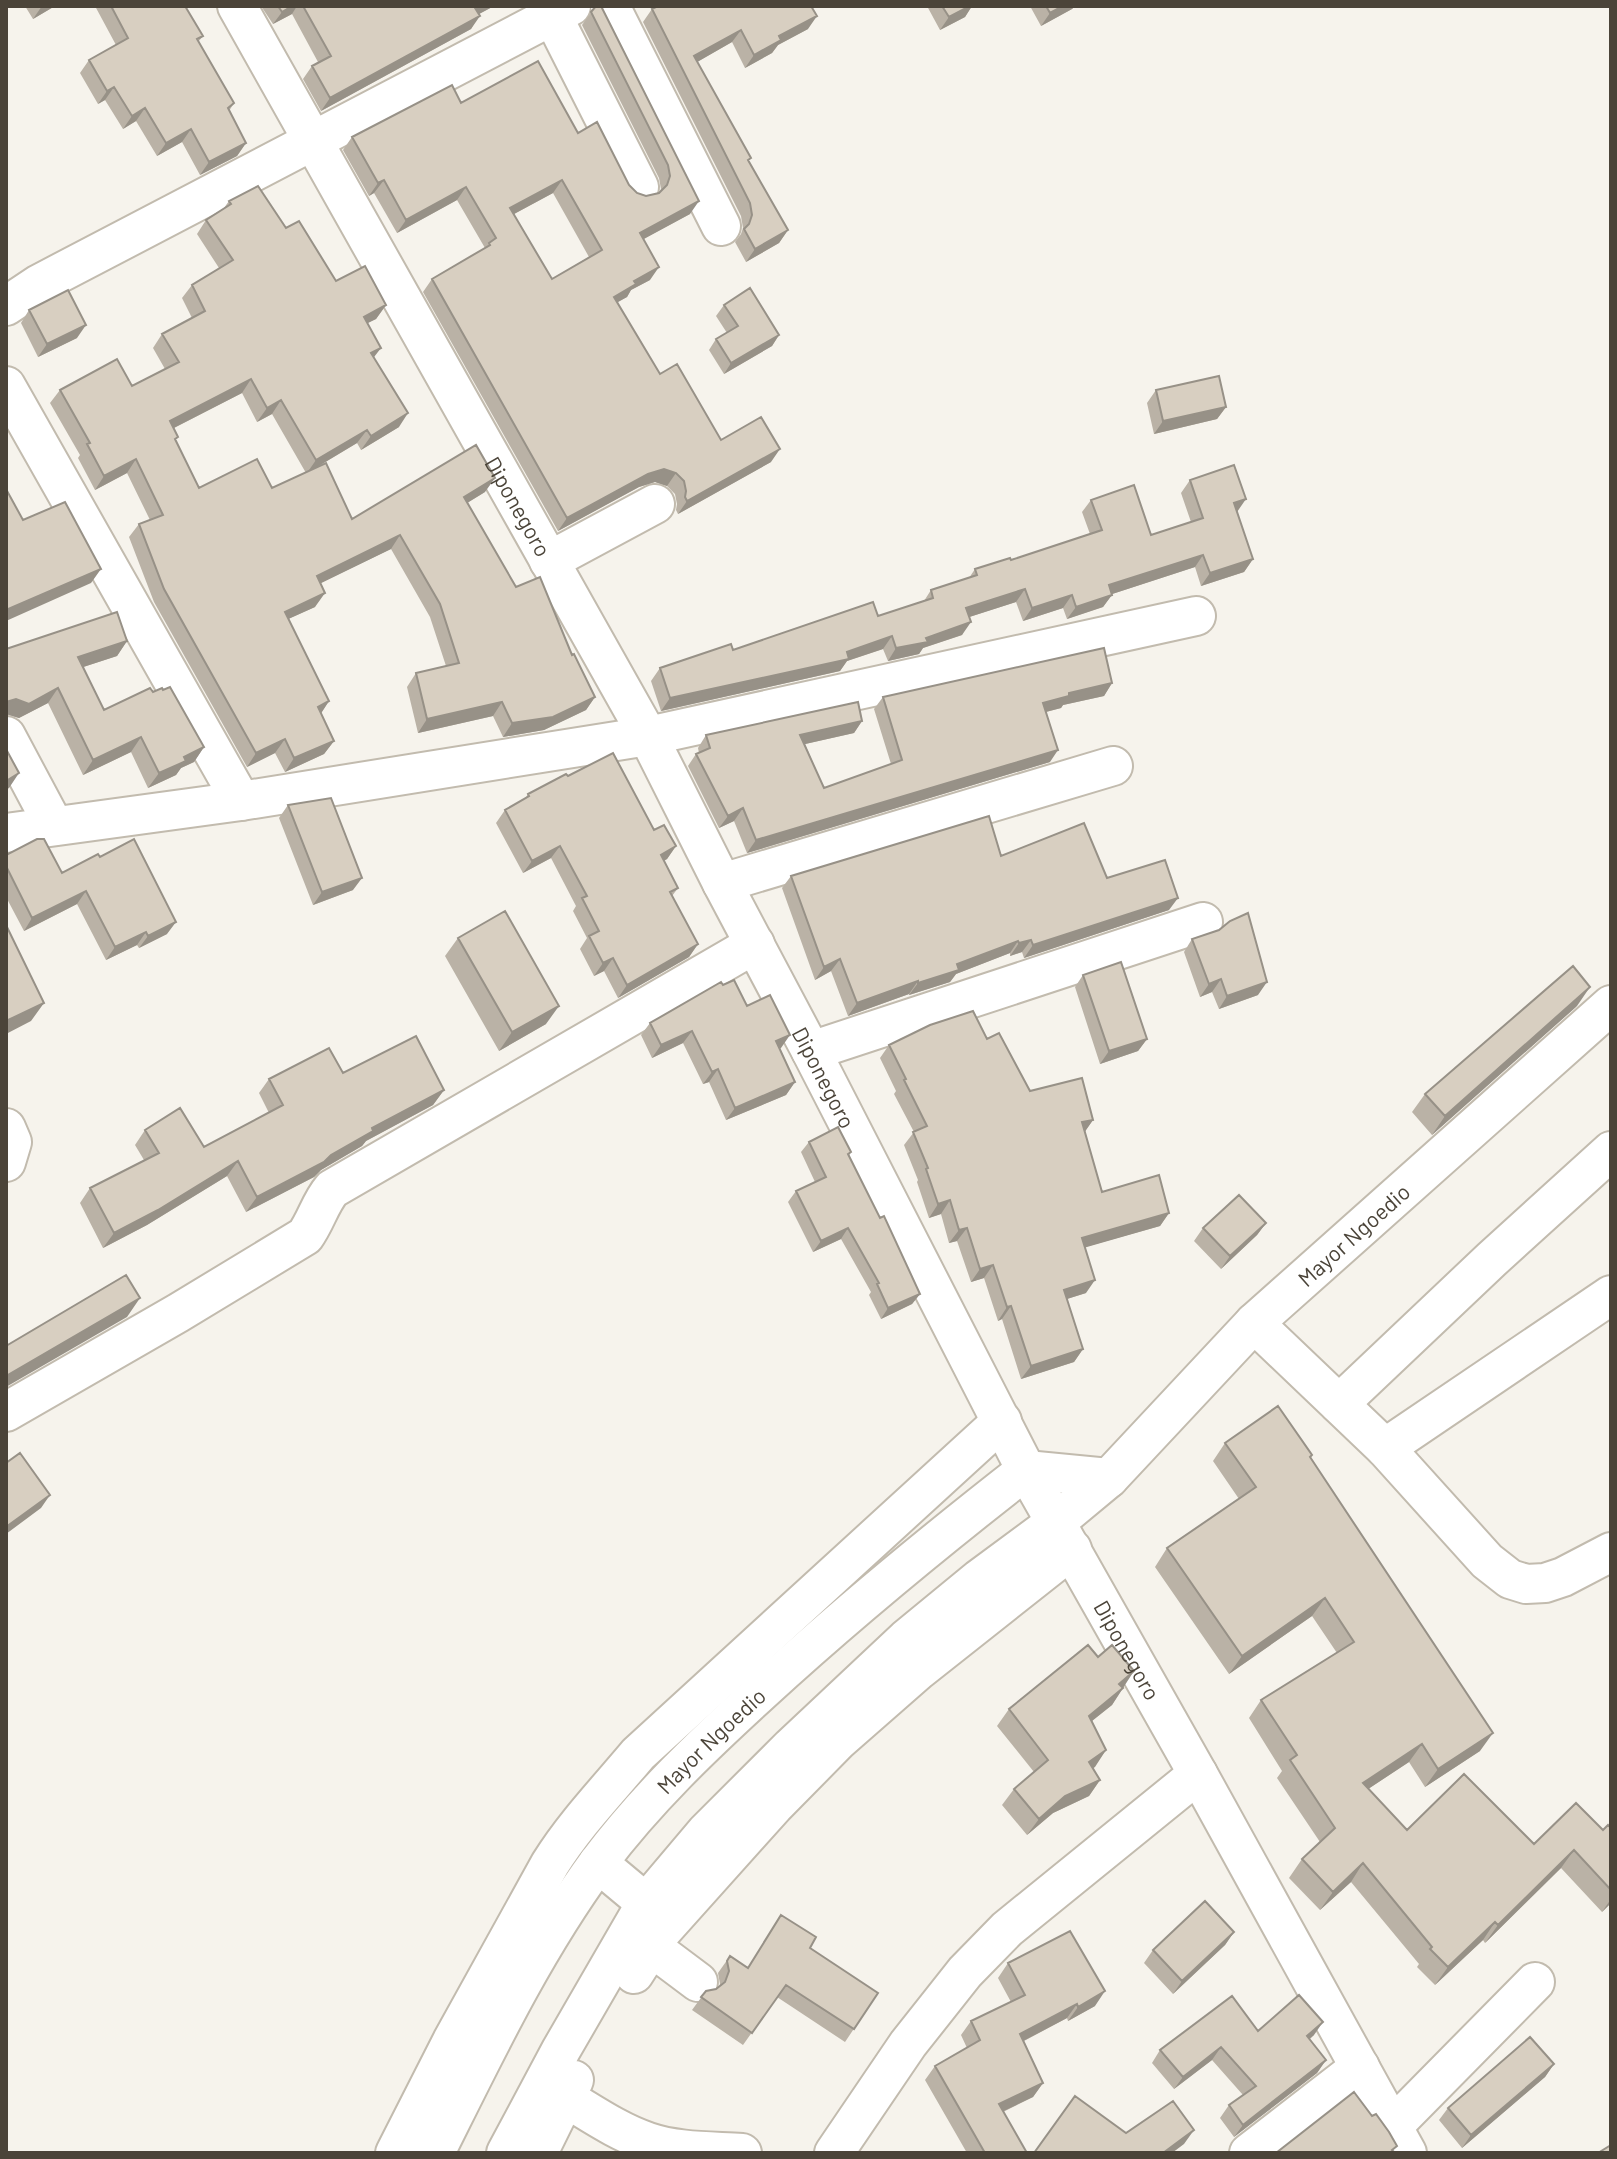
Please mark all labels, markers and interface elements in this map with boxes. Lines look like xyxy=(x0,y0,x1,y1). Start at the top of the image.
street label: Diponegoro xyxy=(480,452,557,561)
street label: Diponegoro xyxy=(788,1022,861,1132)
street label: Mayor Ngoedio xyxy=(1292,1178,1415,1291)
street label: Diponegoro xyxy=(1089,1595,1166,1704)
street label: Mayor Ngoedio xyxy=(651,1682,770,1798)

